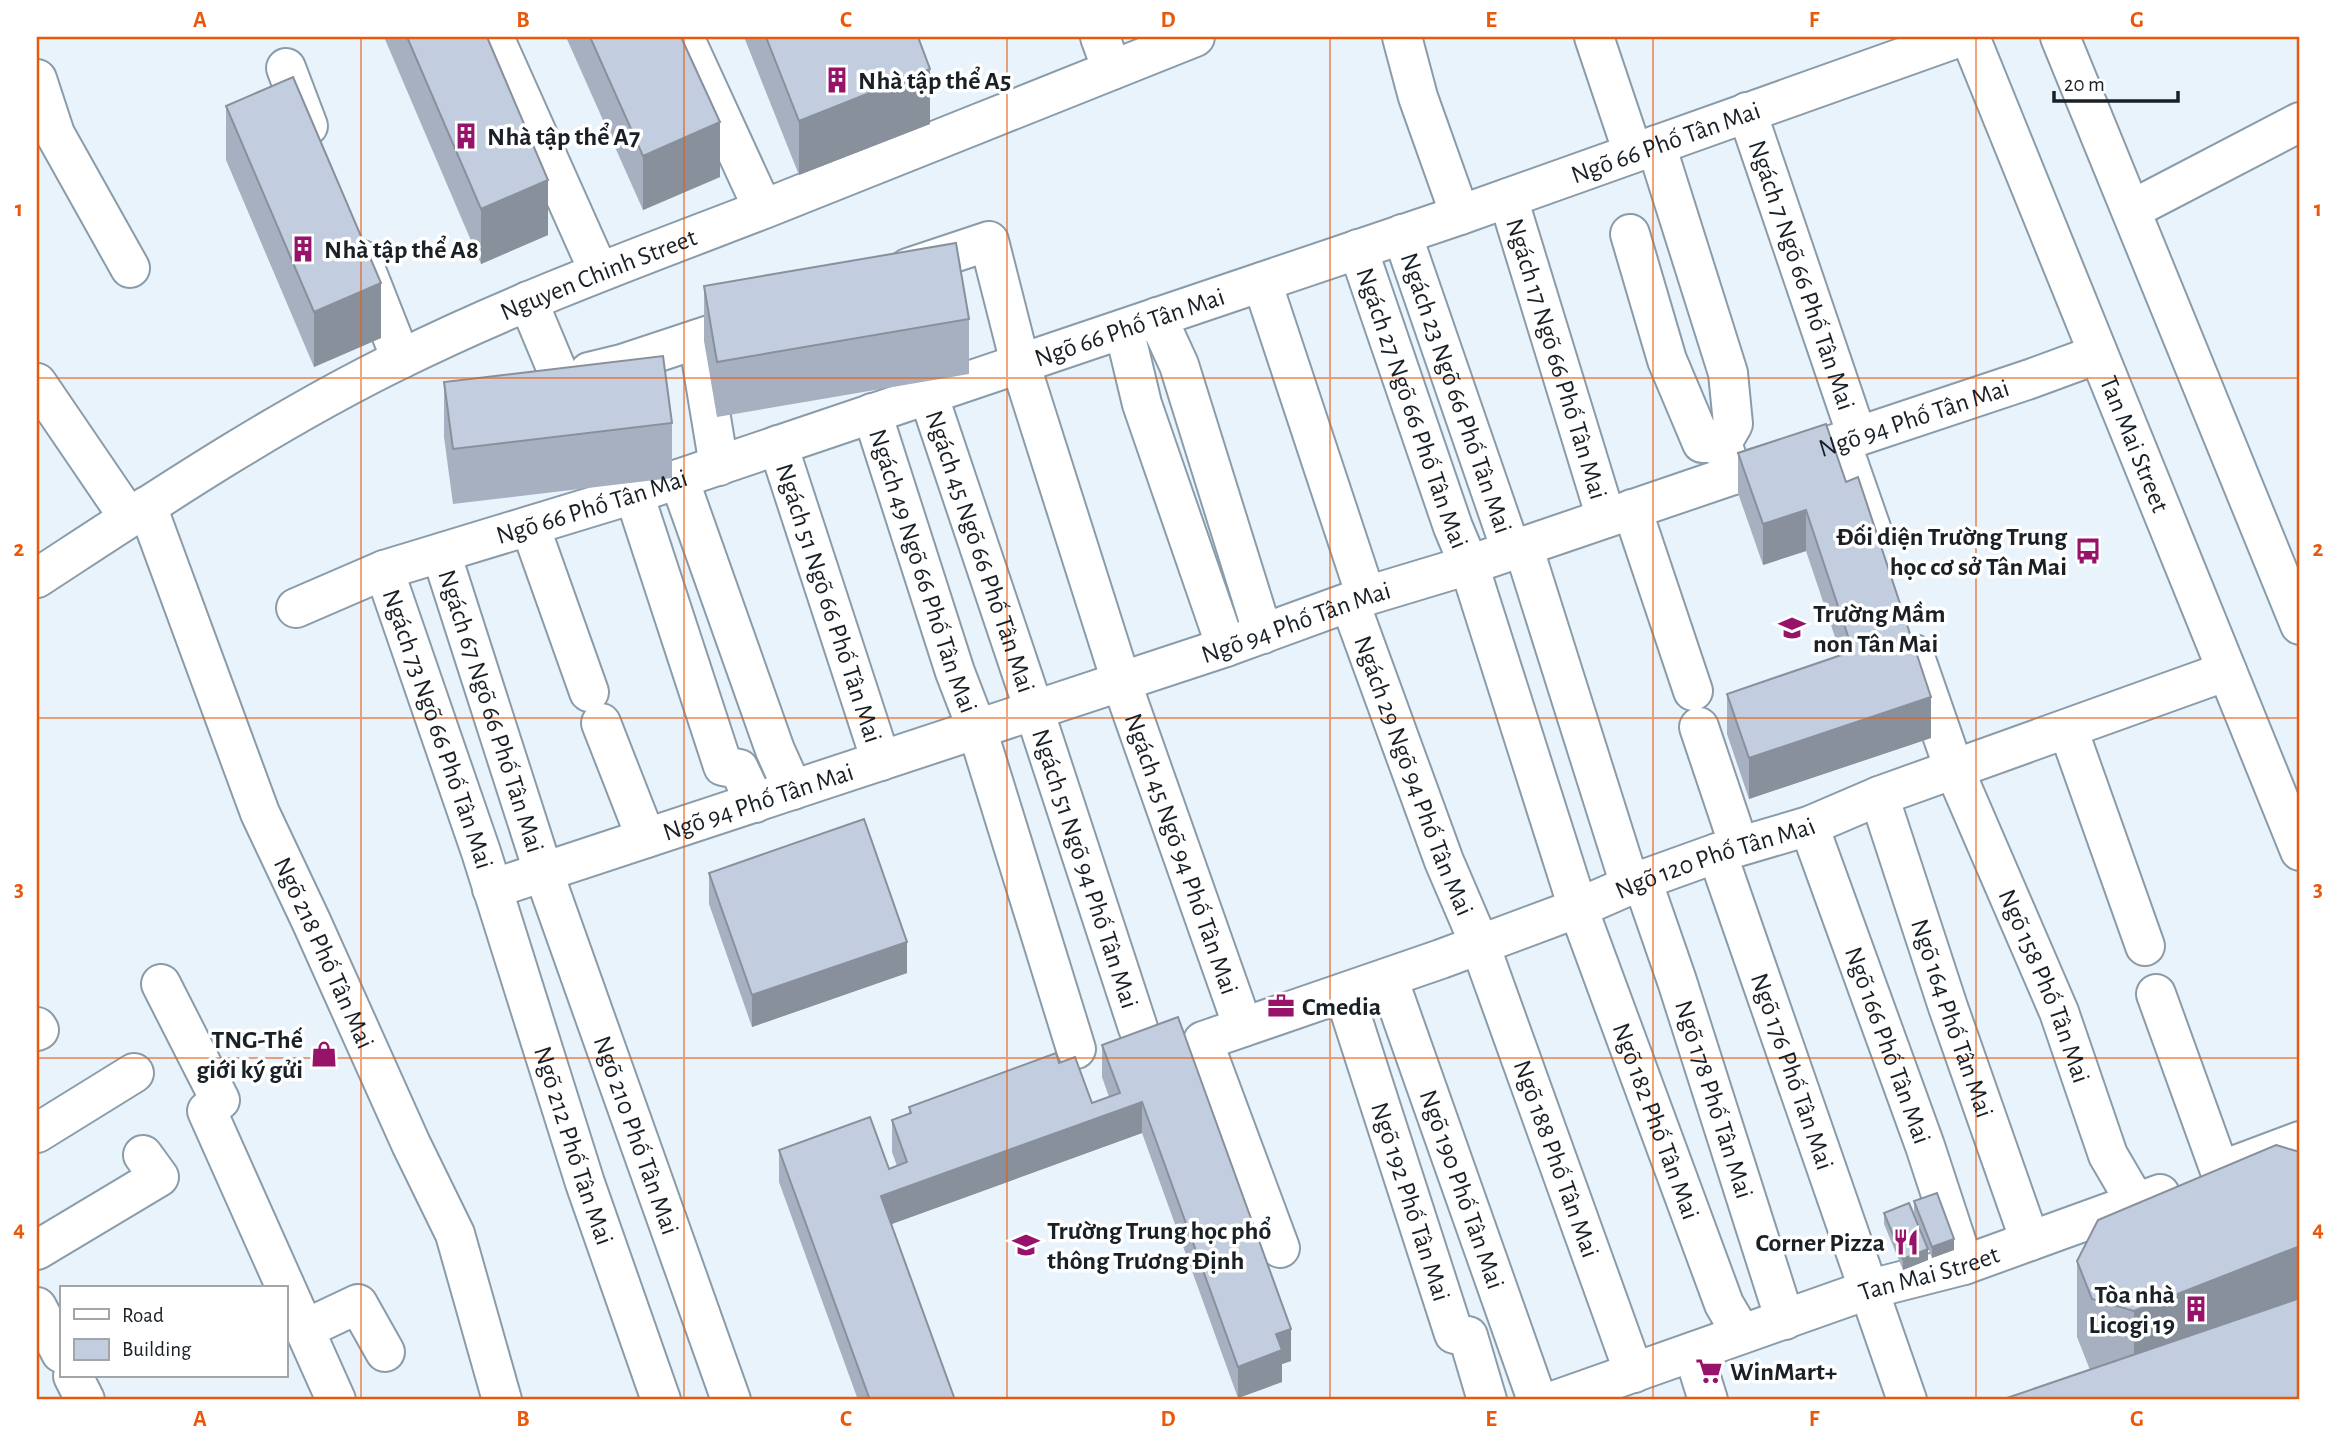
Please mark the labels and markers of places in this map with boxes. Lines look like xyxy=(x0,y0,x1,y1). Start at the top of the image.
building icon: Nhà tập thể A5 xyxy=(822,65,852,95)
place label: Nhà tập thể A5 xyxy=(858,66,1011,94)
building icon: Nhà tập thể A7 xyxy=(451,121,481,151)
place label: Nhà tập thể A7 xyxy=(487,122,640,150)
building icon: Nhà tập thể A8 xyxy=(288,234,318,264)
place label: Nhà tập thể A8 xyxy=(324,235,479,263)
place label: Đối diện Trường Trung học cơ sở Tân Mai xyxy=(1836,524,2068,580)
bus stop icon: Đối diện Trường Trung học cơ sở Tân Mai xyxy=(2073,536,2103,566)
place label: Trường Mầm non Tân Mai xyxy=(1813,601,1945,657)
school or university icon: Trường Mầm non Tân Mai xyxy=(1777,613,1807,643)
office icon: Cmedia xyxy=(1266,991,1296,1021)
place label: Cmedia xyxy=(1302,994,1381,1020)
place label: TNG-Thế giới ký gửi xyxy=(196,1027,303,1083)
shop icon: TNG-Thế giới ký gửi xyxy=(309,1039,339,1069)
place label: Trường Trung học phổ thông Trương Định xyxy=(1047,1216,1271,1274)
restaurant icon: Corner Pizza xyxy=(1891,1227,1921,1257)
school or university icon: Trường Trung học phổ thông Trương Định xyxy=(1011,1230,1041,1260)
place label: Corner Pizza xyxy=(1756,1230,1885,1256)
place label: Tòa nhà Licogi 19 xyxy=(2088,1282,2175,1338)
building icon: Tòa nhà Licogi 19 xyxy=(2181,1294,2211,1324)
supermarket icon: WinMart+ xyxy=(1694,1356,1724,1386)
place label: WinMart+ xyxy=(1730,1359,1837,1385)

